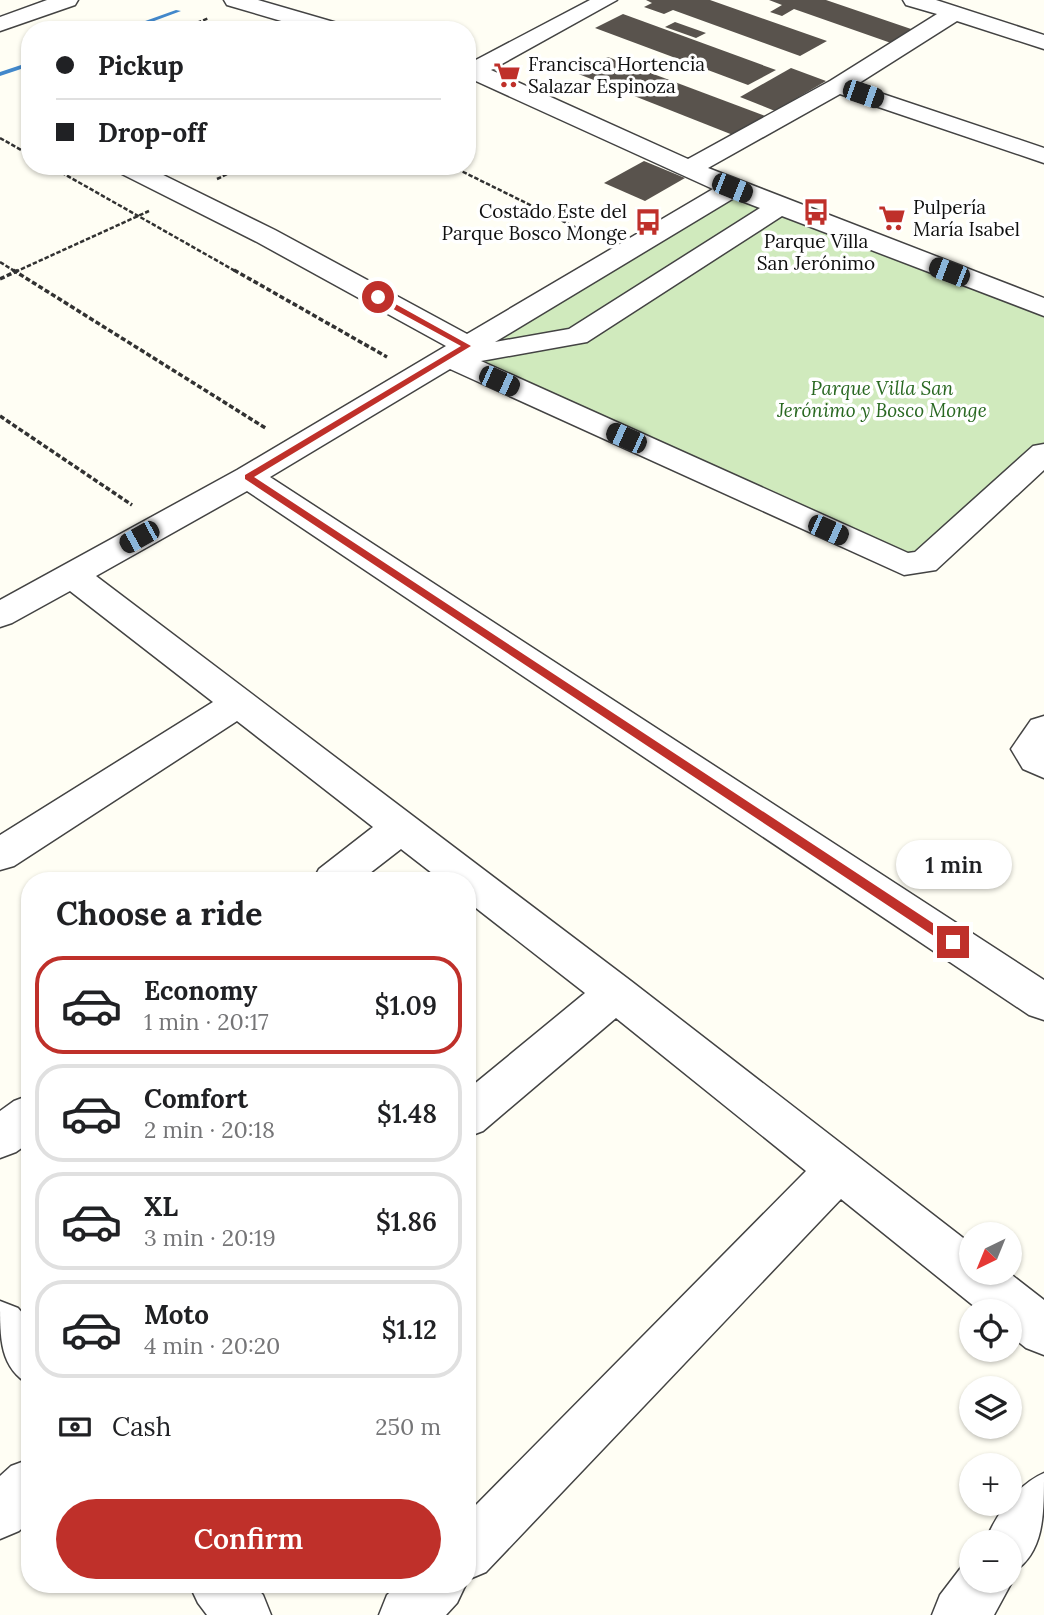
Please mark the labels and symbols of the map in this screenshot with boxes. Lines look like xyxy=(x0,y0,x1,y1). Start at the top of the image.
place label: Francisca Hortencia Salazar Espinoza xyxy=(528,52,705,98)
supermarket icon: Francisca Hortencia Salazar Espinoza xyxy=(492,60,522,90)
car xyxy=(840,77,887,111)
car xyxy=(709,170,756,206)
place label: Pulpería María Isabel xyxy=(913,195,1020,241)
bus stop icon: Parque Villa San Jerónimo xyxy=(801,197,831,227)
place label: Costado Este del Parque Bosco Monge xyxy=(442,199,627,245)
supermarket icon: Pulpería María Isabel xyxy=(877,203,907,233)
bus stop icon: Costado Este del Parque Bosco Monge xyxy=(633,207,663,237)
place label: Parque Villa San Jerónimo xyxy=(757,229,875,275)
car xyxy=(926,255,973,289)
route start xyxy=(362,281,394,313)
car xyxy=(476,363,523,399)
park label: Parque Villa San Jerónimo y Bosco Monge xyxy=(776,376,987,422)
car xyxy=(603,420,650,456)
car xyxy=(805,512,852,548)
car xyxy=(116,518,163,556)
callout: 1 min xyxy=(895,841,1011,890)
route end xyxy=(937,926,969,958)
north arrow xyxy=(959,1222,1022,1284)

